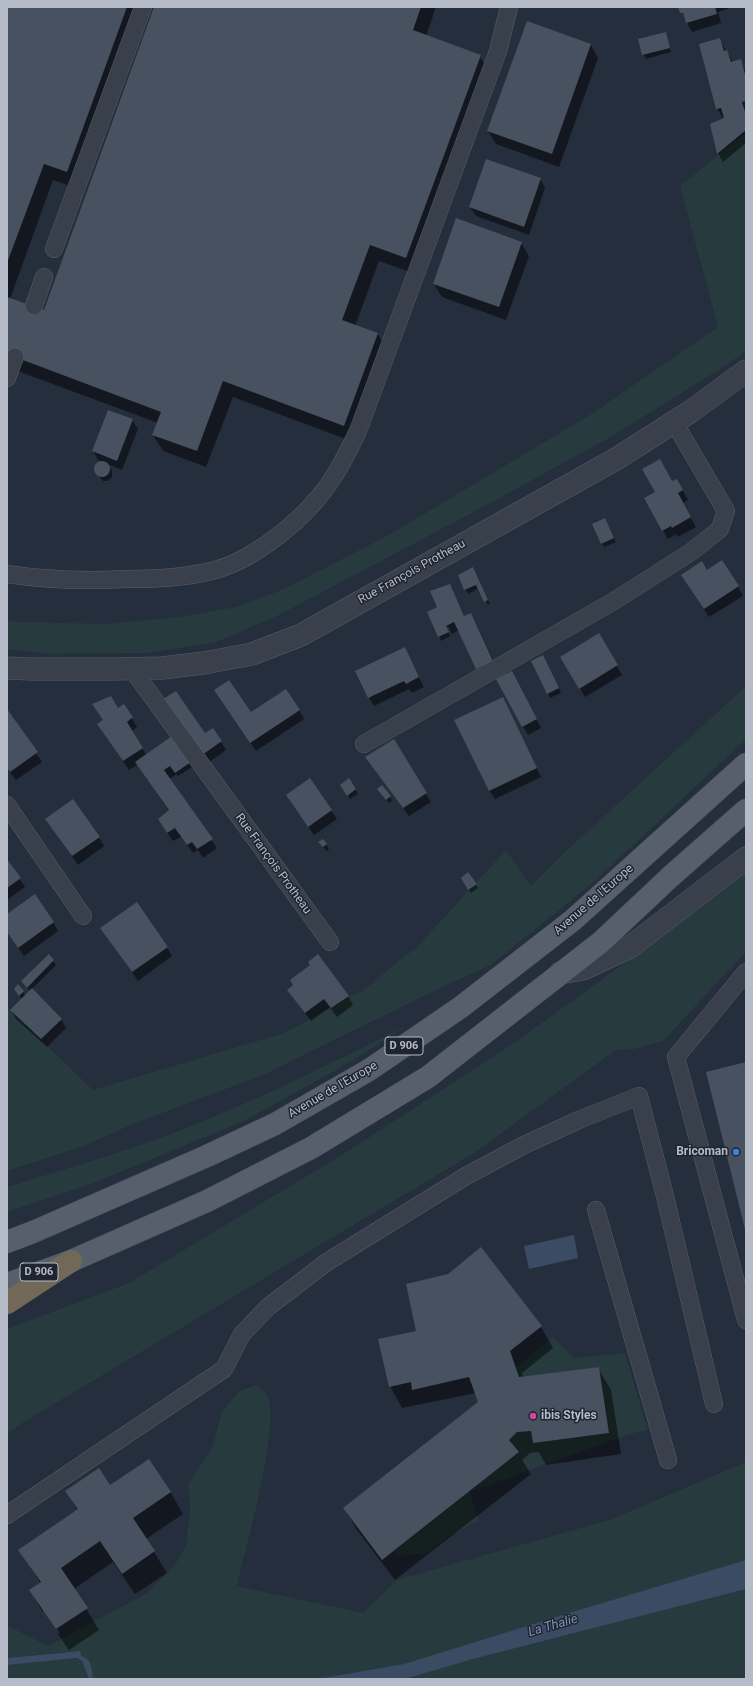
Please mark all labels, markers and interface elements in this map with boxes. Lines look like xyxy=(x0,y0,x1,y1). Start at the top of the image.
street label: Rue François Protheau xyxy=(356,537,468,607)
street label: Rue François Protheau xyxy=(232,811,314,917)
street label: Avenue de l'Europe xyxy=(551,862,637,938)
road number: D 906 xyxy=(385,1037,423,1055)
street label: Avenue de l'Europe xyxy=(286,1059,380,1121)
place label: Bricoman xyxy=(676,1145,728,1159)
marker: Bricoman xyxy=(731,1147,741,1157)
road number: D 906 xyxy=(20,1263,58,1281)
place label: ibis Styles xyxy=(541,1409,597,1423)
marker: ibis Styles xyxy=(528,1411,538,1421)
water label: La Thalie xyxy=(526,1611,580,1641)

